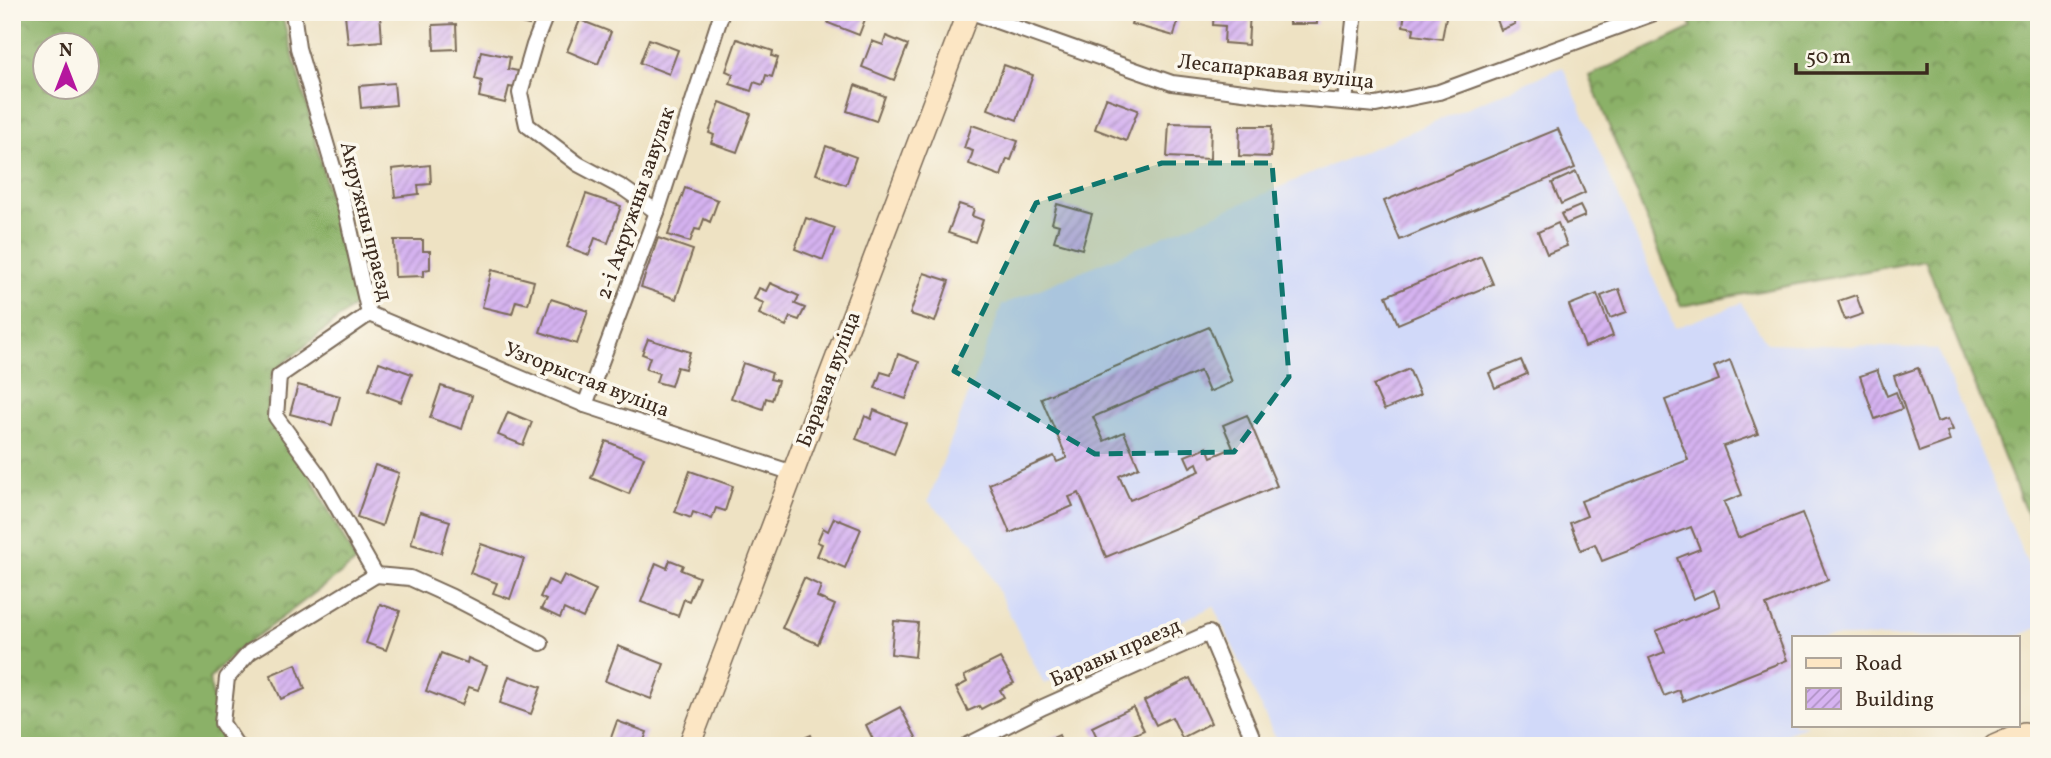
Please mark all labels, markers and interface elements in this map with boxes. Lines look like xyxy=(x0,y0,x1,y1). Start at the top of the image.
north arrow xyxy=(32,32,102,102)
scale bar xyxy=(1796,32,1927,76)
text: N xyxy=(59,38,73,64)
text: 50 m xyxy=(1806,43,1851,72)
street label: Лесапаркавая вуліца xyxy=(1176,48,1376,97)
street label: 2-і Акружны завулак xyxy=(590,104,683,303)
street label: Акружны праезд xyxy=(332,139,399,304)
street label: Баравая вуліца xyxy=(790,307,869,452)
street label: Узгорыстая вуліца xyxy=(499,335,673,425)
street label: Баравы праезд xyxy=(1046,611,1186,695)
legend xyxy=(1792,636,2020,726)
text: Road xyxy=(1855,650,1902,679)
text: Building xyxy=(1855,686,1934,715)

